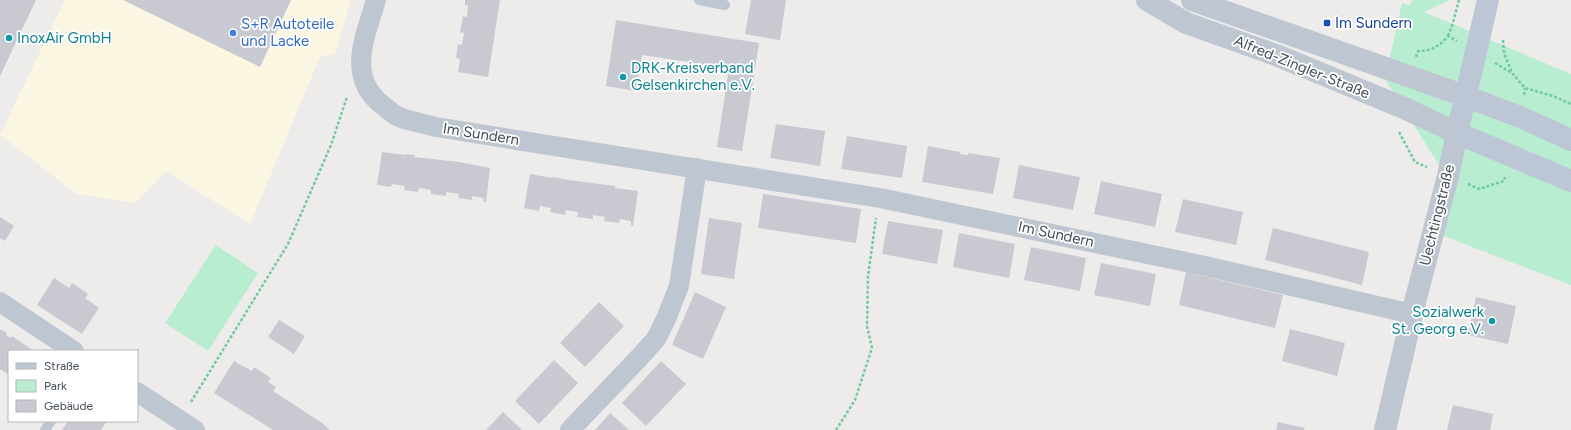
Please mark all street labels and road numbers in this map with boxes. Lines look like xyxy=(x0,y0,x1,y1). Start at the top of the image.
street label: Alfred-Zingler-Straße xyxy=(1232,32,1372,102)
street label: Im Sundern xyxy=(442,119,520,149)
street label: Uechtingstraße xyxy=(1416,163,1458,267)
street label: Im Sundern xyxy=(1017,217,1095,251)

